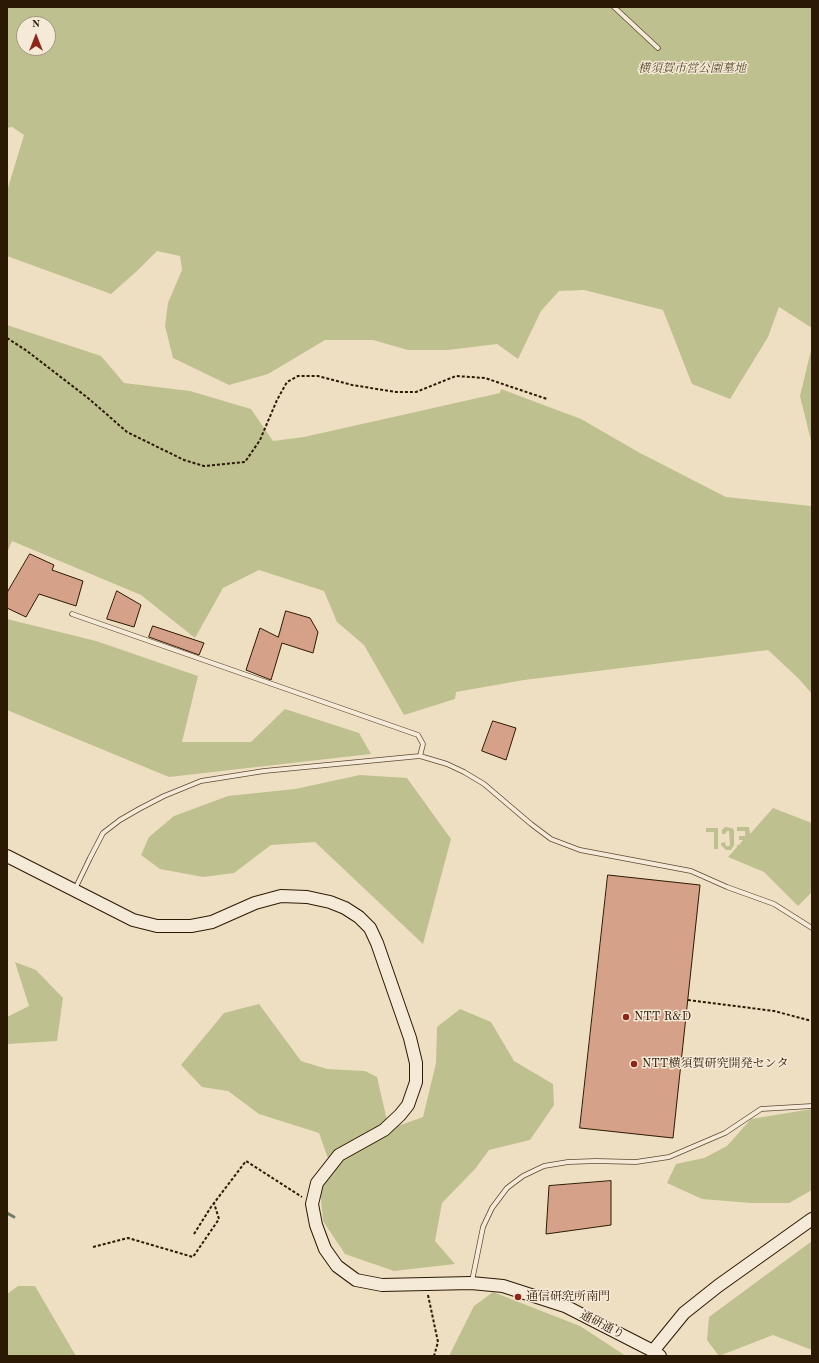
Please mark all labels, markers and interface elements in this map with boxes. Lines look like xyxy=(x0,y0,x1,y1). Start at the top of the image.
north arrow xyxy=(16,16,56,56)
text: N xyxy=(32,19,40,30)
park label: 横須賀市営公園墓地 xyxy=(638,62,746,76)
place label: NTT R&D xyxy=(634,1010,691,1024)
marker: NTT R&D xyxy=(621,1012,631,1022)
place label: NTT横須賀研究開発センタ xyxy=(642,1057,788,1071)
marker: NTT横須賀研究開発センタ xyxy=(629,1059,639,1069)
place label: 通信研究所南門 xyxy=(526,1290,610,1304)
marker: 通信研究所南門 xyxy=(513,1292,523,1302)
street label: 通研通り xyxy=(577,1308,627,1342)

